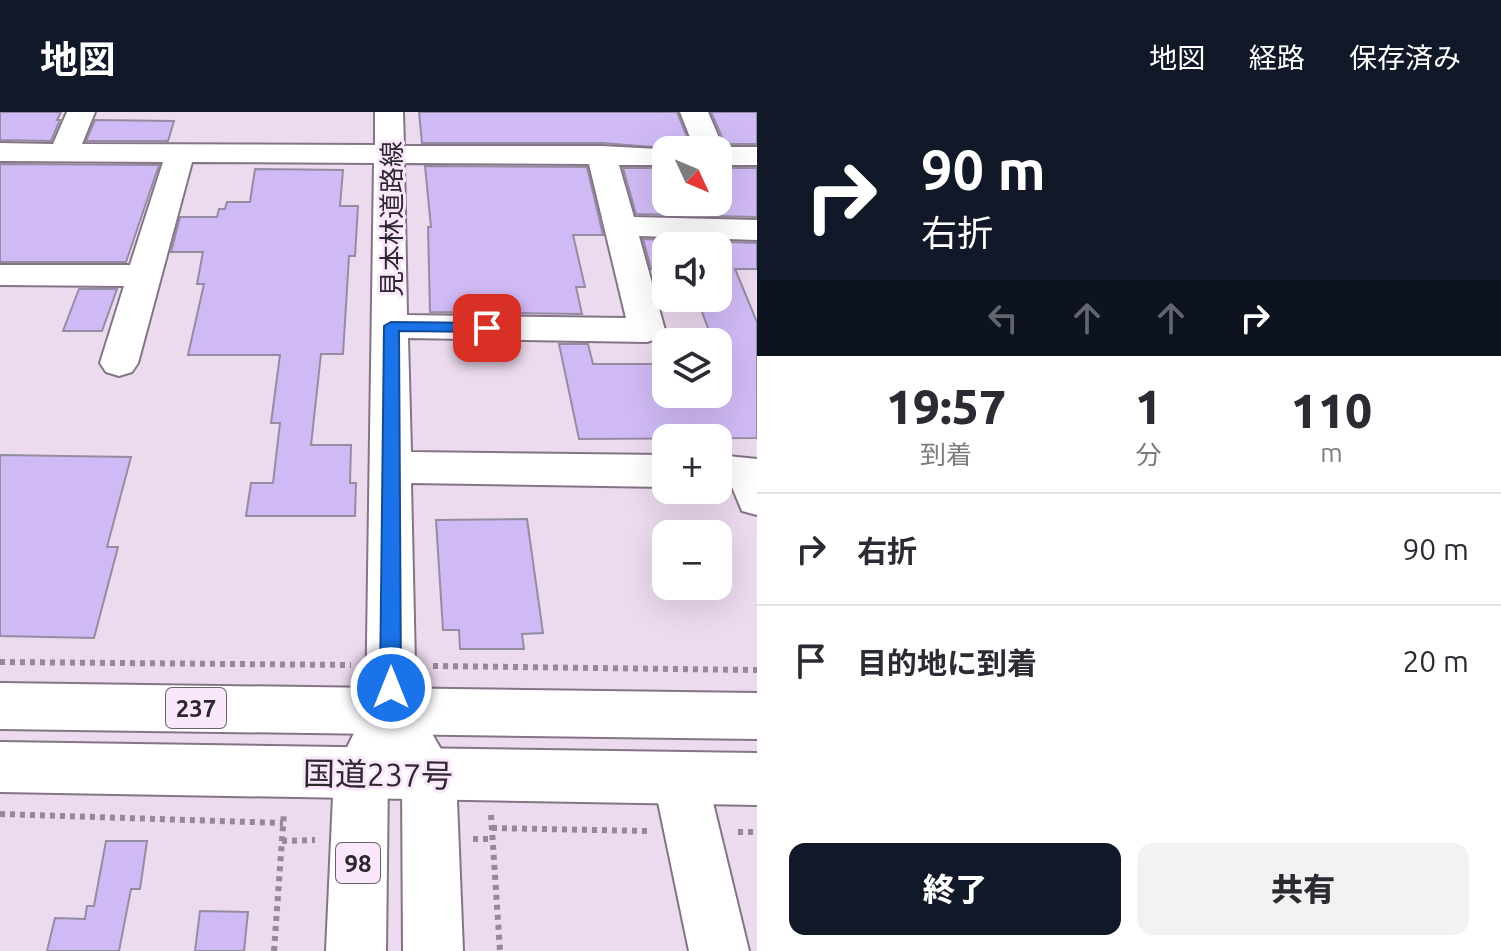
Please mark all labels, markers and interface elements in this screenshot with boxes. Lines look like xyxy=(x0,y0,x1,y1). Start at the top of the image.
text: 地図 xyxy=(40,38,116,80)
text: 地図 xyxy=(1149,42,1205,73)
text: 経路 xyxy=(1249,42,1305,73)
text: 保存済み xyxy=(1349,42,1461,73)
north arrow xyxy=(652,136,732,216)
map controls xyxy=(652,136,732,600)
text: 90 m xyxy=(921,138,1046,201)
street label: 見本林道路線 xyxy=(377,141,406,297)
icon: right xyxy=(789,144,893,248)
text: 右折 xyxy=(921,212,993,253)
button: sound xyxy=(652,232,732,312)
pin xyxy=(453,294,521,362)
icon: left xyxy=(981,296,1025,340)
icon: ahead xyxy=(1065,296,1109,340)
icon: ahead xyxy=(1149,296,1193,340)
icon: right xyxy=(1233,296,1277,340)
icon: arrive xyxy=(465,306,509,350)
button: layers xyxy=(652,328,732,408)
text: 19:57 xyxy=(886,379,1006,433)
text: 1 xyxy=(1135,379,1162,433)
text: 110 xyxy=(1291,383,1372,437)
button: + xyxy=(652,424,732,504)
text: m xyxy=(1320,438,1343,467)
text: 到着 xyxy=(920,440,972,469)
text: 分 xyxy=(1135,440,1161,469)
button: − xyxy=(652,520,732,600)
icon: right xyxy=(789,527,833,571)
text: 90 m xyxy=(1402,532,1469,566)
text: 右折 xyxy=(857,534,917,568)
icon: arrive xyxy=(789,639,833,683)
text: 20 m xyxy=(1402,644,1469,678)
position arrow xyxy=(349,646,433,730)
text: 目的地に到着 xyxy=(857,646,1037,680)
road number: 237 xyxy=(166,688,226,728)
street label: 国道237号 xyxy=(303,755,453,793)
road number: 98 xyxy=(336,843,380,883)
button: 終了 xyxy=(789,843,1121,935)
button: 共有 xyxy=(1137,843,1469,935)

